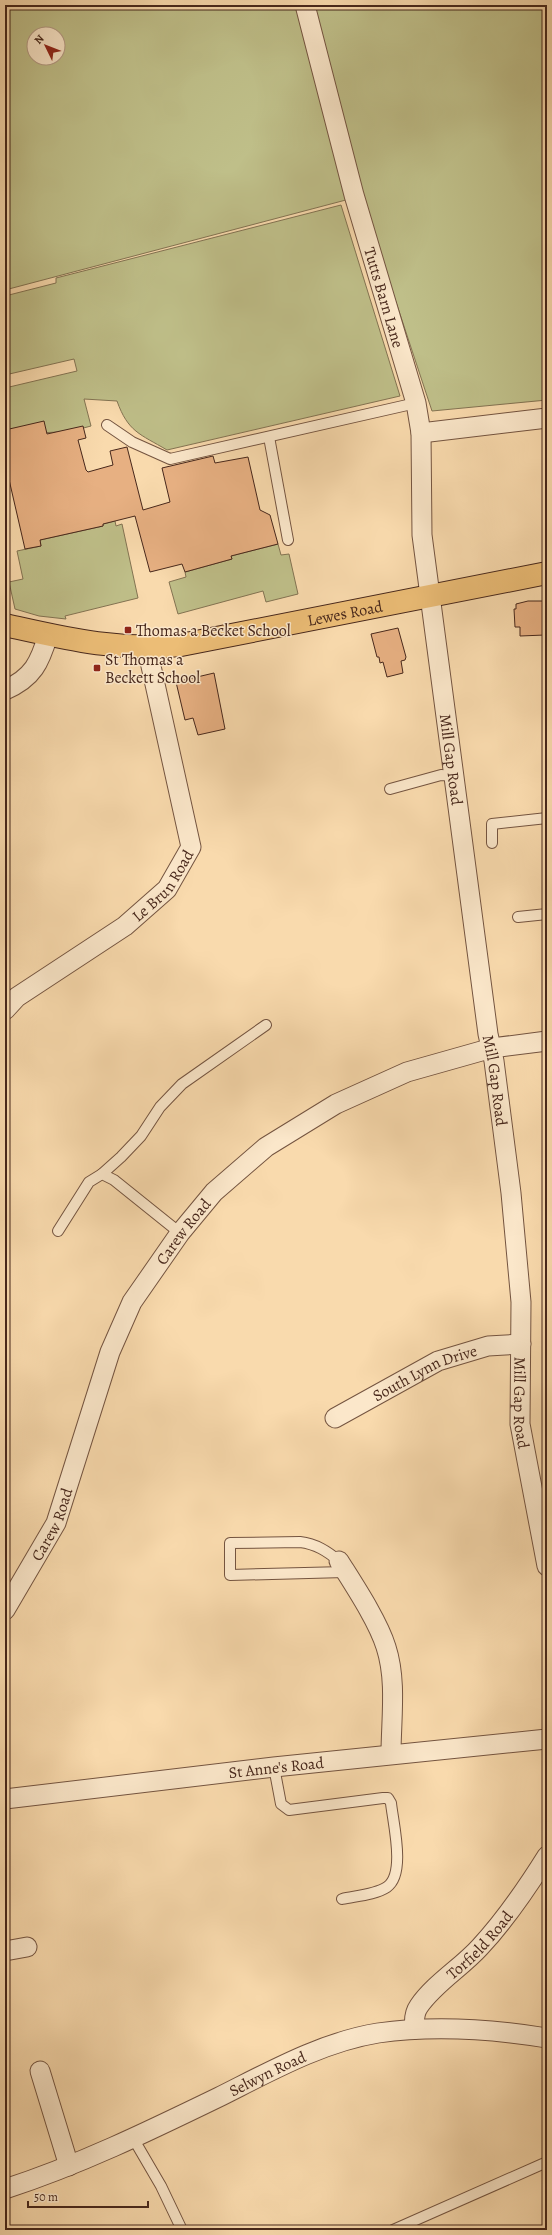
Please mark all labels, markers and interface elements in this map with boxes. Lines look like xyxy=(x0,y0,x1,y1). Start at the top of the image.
north arrow xyxy=(26,26,66,66)
text: N xyxy=(31,31,47,48)
street label: Tutts Barn Lane xyxy=(358,245,409,350)
street label: Lewes Road xyxy=(305,595,385,632)
place label: Thomas a Becket School xyxy=(136,620,291,642)
marker: Thomas a Becket School xyxy=(123,625,133,635)
place label: St Thomas a Beckett School xyxy=(105,649,200,689)
marker: St Thomas a Beckett School xyxy=(92,663,102,673)
street label: Mill Gap Road xyxy=(434,713,468,807)
street label: Le Brun Road xyxy=(127,845,199,927)
street label: Mill Gap Road xyxy=(477,1033,512,1128)
street label: Carew Road xyxy=(151,1194,217,1269)
street label: South Lynn Drive xyxy=(369,1340,480,1407)
street label: Mill Gap Road xyxy=(508,1357,535,1451)
street label: Carew Road xyxy=(26,1485,79,1565)
street label: St Anne's Road xyxy=(227,1752,325,1784)
street label: Torfield Road xyxy=(442,1906,518,1985)
street label: Selwyn Road xyxy=(225,2046,310,2102)
scale bar xyxy=(28,2183,148,2209)
text: 50 m xyxy=(34,2189,58,2205)

